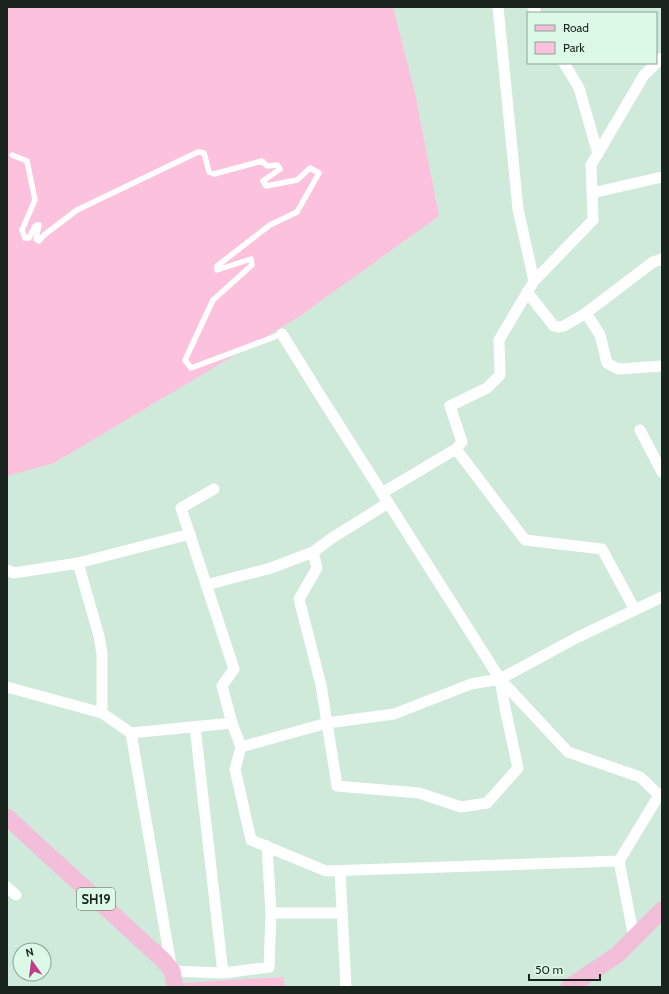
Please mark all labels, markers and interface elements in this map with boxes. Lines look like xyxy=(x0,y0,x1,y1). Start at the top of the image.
legend xyxy=(527,12,657,64)
text: Road xyxy=(563,20,589,35)
text: Park xyxy=(563,40,585,55)
road number: SH19 xyxy=(77,888,115,910)
north arrow xyxy=(12,942,52,982)
text: N xyxy=(24,945,35,960)
scale bar xyxy=(529,956,600,982)
text: 50 m xyxy=(535,962,563,977)

